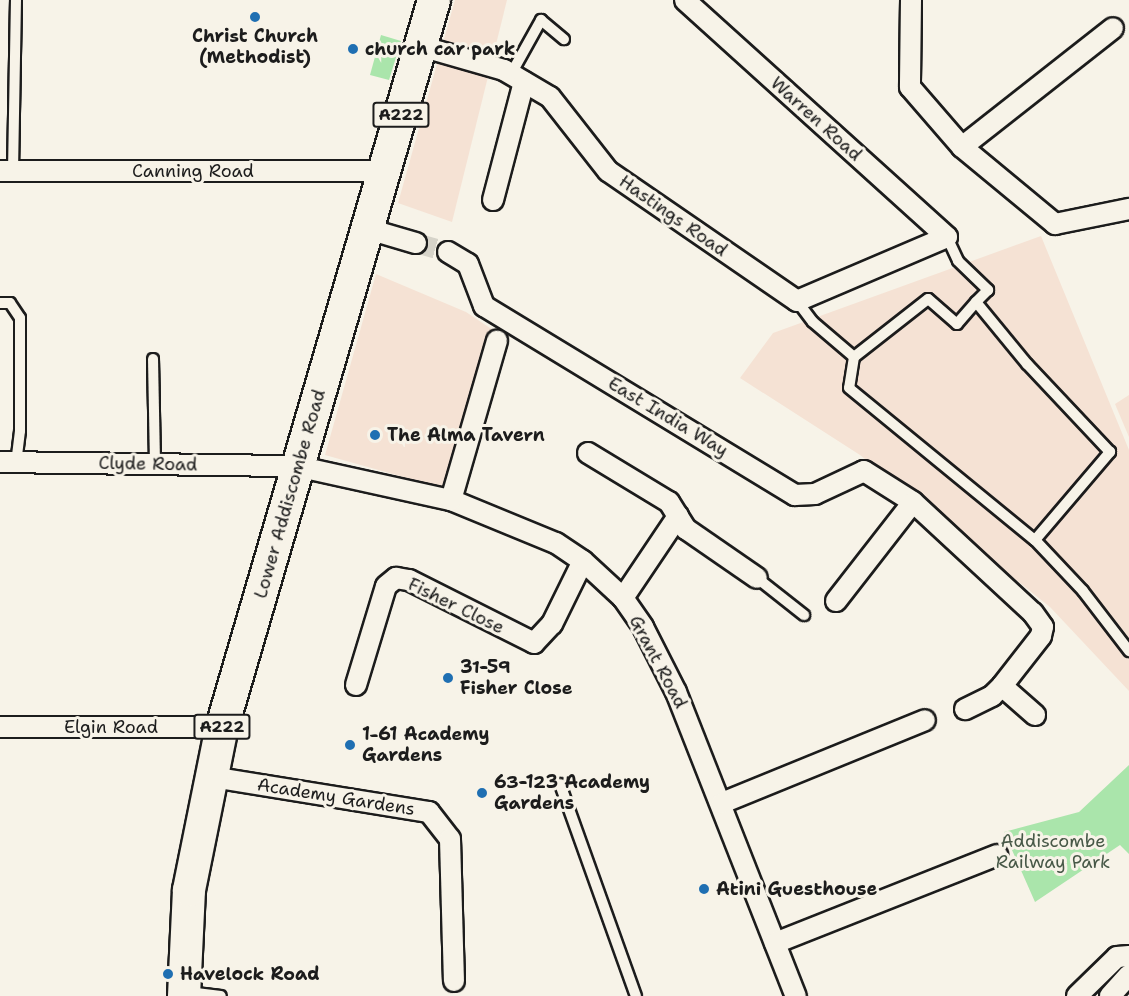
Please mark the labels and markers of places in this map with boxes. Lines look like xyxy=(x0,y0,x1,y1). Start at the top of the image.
marker: Christ Church (Methodist) xyxy=(248,10,262,24)
place label: Christ Church (Methodist) xyxy=(192,26,318,68)
place label: church car park xyxy=(365,38,515,60)
marker: church car park xyxy=(346,42,360,56)
place label: The Alma Tavern xyxy=(387,424,545,446)
marker: The Alma Tavern xyxy=(368,428,382,442)
place label: 31-59 Fisher Close xyxy=(460,657,573,700)
marker: 31-59 Fisher Close xyxy=(441,671,455,685)
place label: 1-61 Academy Gardens xyxy=(362,724,490,766)
marker: 1-61 Academy Gardens xyxy=(343,738,357,752)
place label: 63-123 Academy Gardens xyxy=(494,772,650,814)
marker: 63-123 Academy Gardens xyxy=(475,786,489,800)
place label: Atini Guesthouse xyxy=(716,878,877,900)
marker: Atini Guesthouse xyxy=(697,882,711,896)
place label: Havelock Road xyxy=(180,963,320,985)
marker: Havelock Road xyxy=(161,967,175,981)

